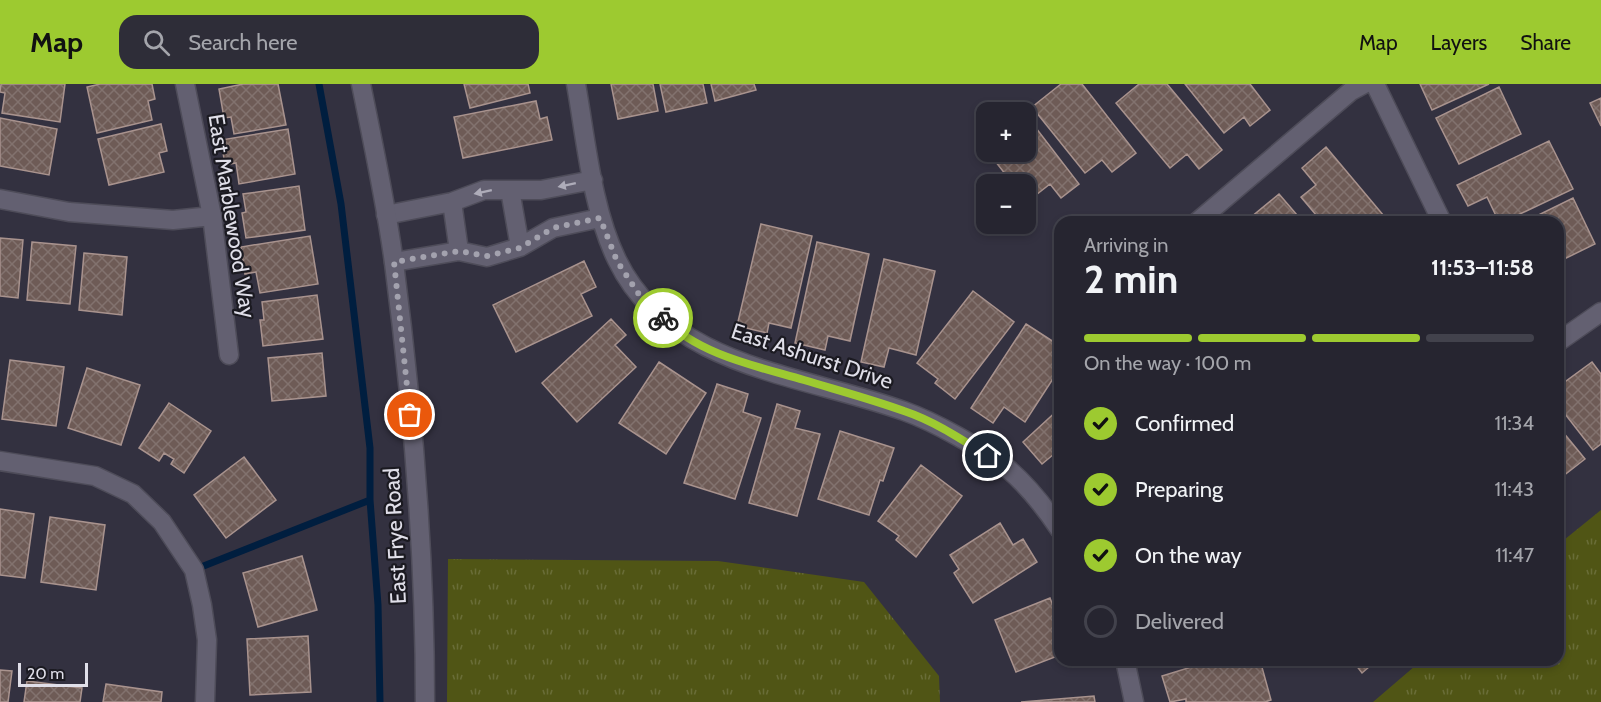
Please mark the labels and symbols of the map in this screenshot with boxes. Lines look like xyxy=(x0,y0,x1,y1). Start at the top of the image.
street label: East Marblewood Way xyxy=(203,112,261,320)
one-way arrow xyxy=(557,181,576,190)
one-way arrow xyxy=(473,188,492,197)
courier xyxy=(633,288,693,348)
street label: East Ashurst Drive xyxy=(728,317,896,395)
pin xyxy=(384,389,435,440)
pin xyxy=(962,430,1013,481)
street label: East Frye Road xyxy=(378,467,412,605)
scale bar xyxy=(18,660,88,688)

